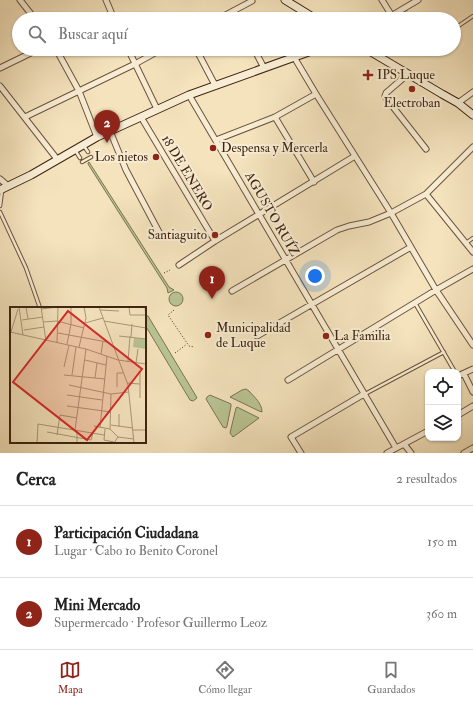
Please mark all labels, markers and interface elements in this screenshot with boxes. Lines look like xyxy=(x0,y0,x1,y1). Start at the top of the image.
search box xyxy=(12,12,461,56)
icon: search xyxy=(26,23,48,45)
text: Buscar aquí xyxy=(58,25,127,44)
place label: IPS Luque xyxy=(377,67,435,83)
marker: IPS Luque xyxy=(362,69,374,81)
marker: Electroban xyxy=(407,84,417,94)
place label: Electroban xyxy=(383,95,441,111)
pin: 2 xyxy=(94,110,120,143)
street label: 18 DE ENERO xyxy=(158,132,216,214)
place label: Despensa y Mercerla xyxy=(221,140,329,157)
marker: Despensa y Mercerla xyxy=(208,143,218,153)
place label: Los nietos xyxy=(95,149,149,165)
marker: Los nietos xyxy=(151,152,161,162)
street label: AGUSTO RUÍZ xyxy=(241,168,304,259)
place label: Santiaguito xyxy=(148,227,207,243)
marker: Santiaguito xyxy=(210,230,220,240)
pin: 1 xyxy=(199,266,225,299)
your location xyxy=(305,266,325,286)
inset map xyxy=(10,307,146,443)
place label: Municipalidad de Luque xyxy=(216,320,291,351)
place label: La Familia xyxy=(334,328,391,344)
marker: Municipalidad de Luque xyxy=(203,330,213,340)
marker: La Familia xyxy=(321,331,331,341)
map controls xyxy=(425,369,461,441)
button: locate xyxy=(425,369,461,405)
button: layers xyxy=(425,405,461,441)
text: Cerca xyxy=(16,469,56,490)
text: 2 resultados xyxy=(396,471,457,487)
text: Participación Ciudadana xyxy=(54,524,198,543)
text: 1 xyxy=(27,534,31,550)
text: 150 m xyxy=(427,534,457,550)
text: Lugar · Cabo 1o Benito Coronel xyxy=(54,543,218,559)
text: Mini Mercado xyxy=(54,596,140,615)
text: 2 xyxy=(26,606,32,622)
text: 360 m xyxy=(426,606,457,622)
text: Supermercado · Profesor Guillermo Leoz xyxy=(54,615,267,631)
tab: Mapa xyxy=(58,659,83,696)
tab: Cómo llegar xyxy=(198,659,252,696)
tab: Guardados xyxy=(367,659,415,696)

